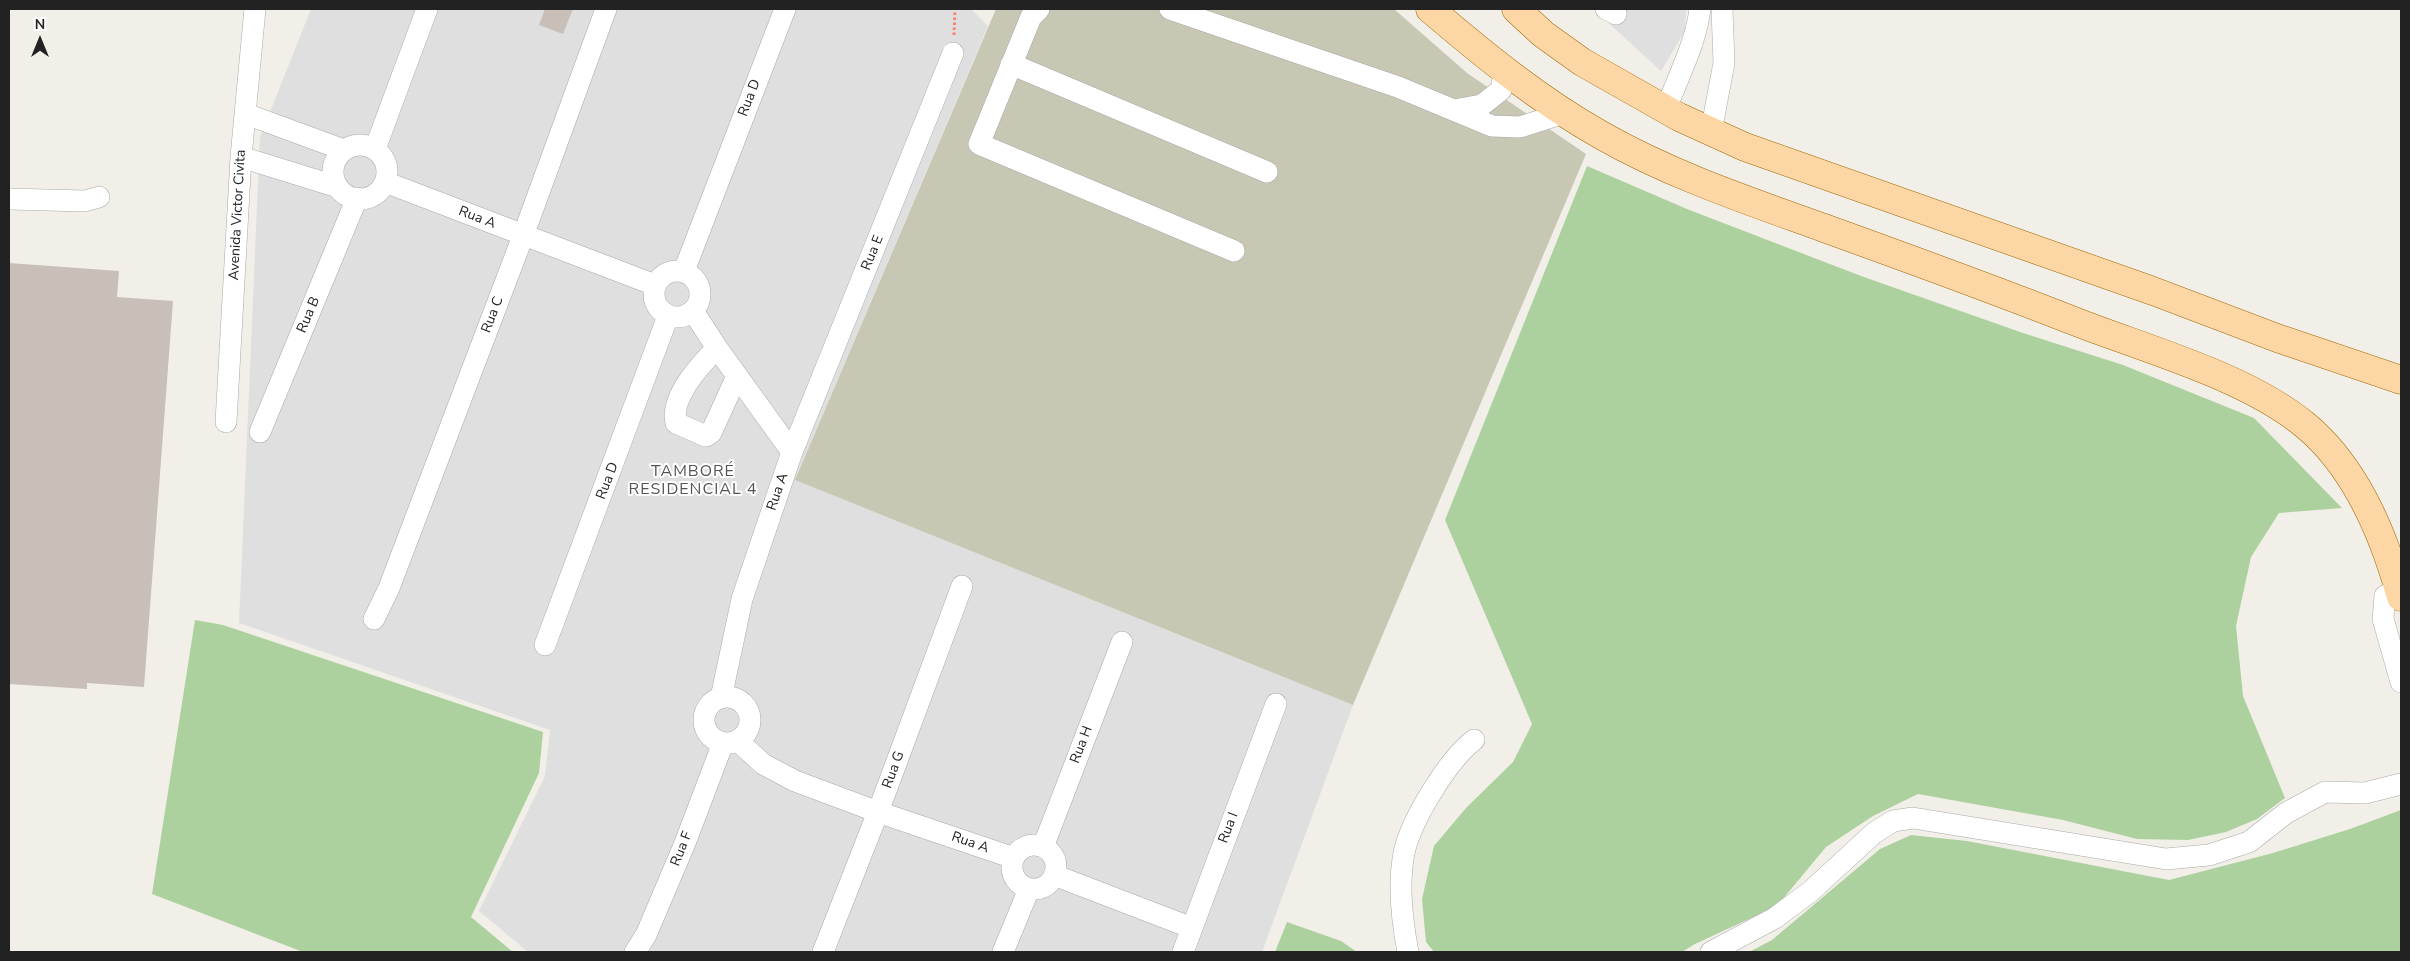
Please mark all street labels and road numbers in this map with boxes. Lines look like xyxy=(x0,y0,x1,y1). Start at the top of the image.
street label: Rua D xyxy=(735,77,765,119)
street label: Avenida Victor Civita xyxy=(226,149,250,281)
street label: Rua A xyxy=(456,203,498,233)
street label: Rua E xyxy=(858,233,888,273)
street label: Rua B xyxy=(294,294,324,336)
street label: Rua C xyxy=(478,294,508,336)
street label: Rua D xyxy=(593,460,623,502)
street label: Rua A xyxy=(764,471,792,513)
street label: Rua H xyxy=(1067,724,1097,766)
street label: Rua G xyxy=(880,749,908,791)
street label: Rua I xyxy=(1215,810,1243,846)
street label: Rua F xyxy=(667,829,697,869)
street label: Rua A xyxy=(949,829,991,857)

